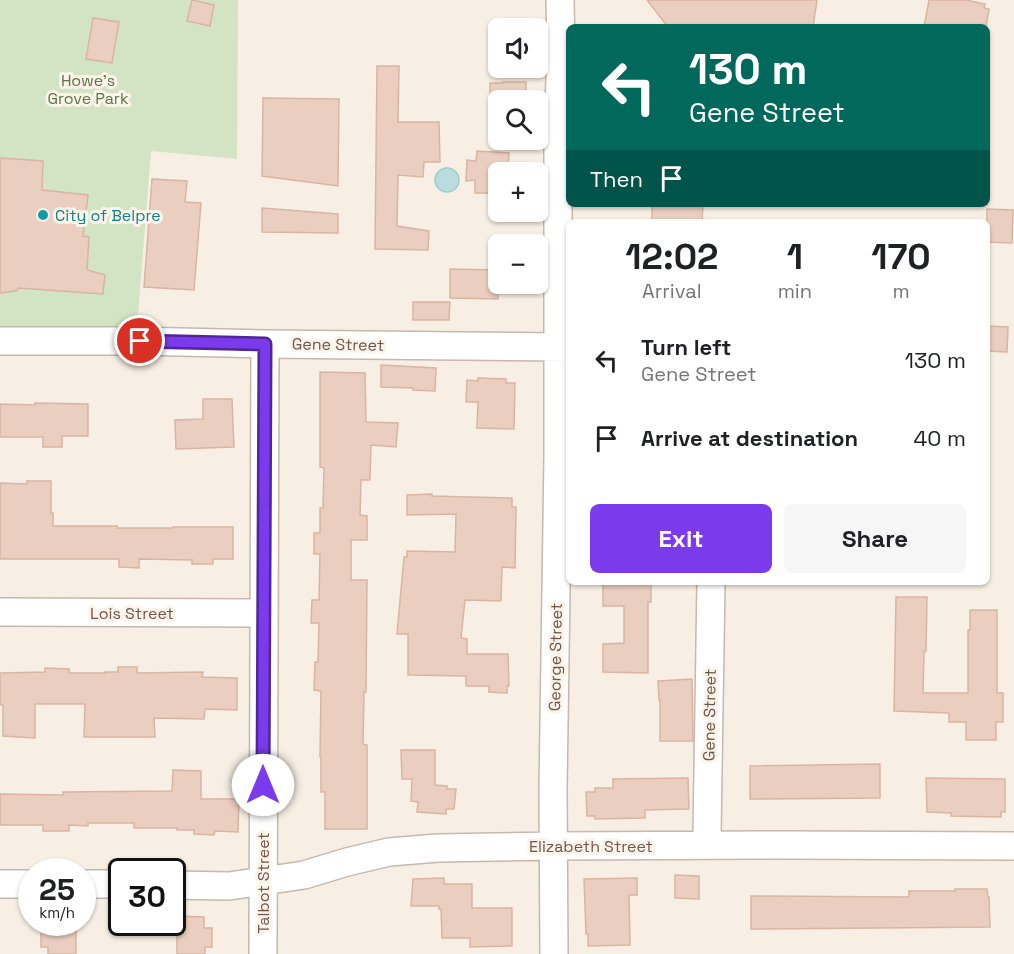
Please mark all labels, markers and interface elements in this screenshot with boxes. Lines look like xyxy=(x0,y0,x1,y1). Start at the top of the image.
map controls xyxy=(488,18,548,294)
button: sound xyxy=(488,18,548,78)
text: 130 m xyxy=(689,43,807,96)
icon: left xyxy=(590,48,668,126)
park label: Howe’s Grove Park xyxy=(47,70,129,109)
button: search xyxy=(488,90,548,150)
text: Gene Street xyxy=(689,95,845,130)
button: + xyxy=(488,162,548,222)
icon: arrive xyxy=(655,162,688,195)
text: Then xyxy=(590,165,643,193)
place label: City of Belpre xyxy=(55,205,161,226)
marker: City of Belpre xyxy=(36,208,50,222)
button: − xyxy=(488,234,548,294)
text: 12:02 xyxy=(625,234,718,280)
text: 1 xyxy=(787,234,803,280)
text: 170 xyxy=(871,234,931,280)
text: Arrival xyxy=(642,278,702,304)
text: min xyxy=(778,278,812,304)
text: m xyxy=(892,278,910,304)
pin xyxy=(114,315,165,366)
icon: arrive xyxy=(123,324,156,357)
street label: Gene Street xyxy=(292,333,384,356)
text: Turn left xyxy=(641,333,731,361)
icon: left xyxy=(590,344,623,377)
text: 130 m xyxy=(905,346,966,374)
text: Gene Street xyxy=(641,361,756,387)
icon: arrive xyxy=(590,422,623,455)
text: Arrive at destination xyxy=(641,424,858,452)
text: 40 m xyxy=(914,424,966,452)
button: Exit xyxy=(590,504,772,573)
button: Share xyxy=(784,504,966,573)
street label: Lois Street xyxy=(90,603,174,624)
street label: George Street xyxy=(544,603,567,711)
street label: Gene Street xyxy=(698,669,721,761)
position arrow xyxy=(231,753,295,817)
street label: Talbot Street xyxy=(253,832,274,934)
street label: Elizabeth Street xyxy=(529,836,653,857)
speed limit sign: 30 xyxy=(108,858,186,936)
text: 25 xyxy=(39,870,75,909)
text: km/h xyxy=(39,903,75,922)

